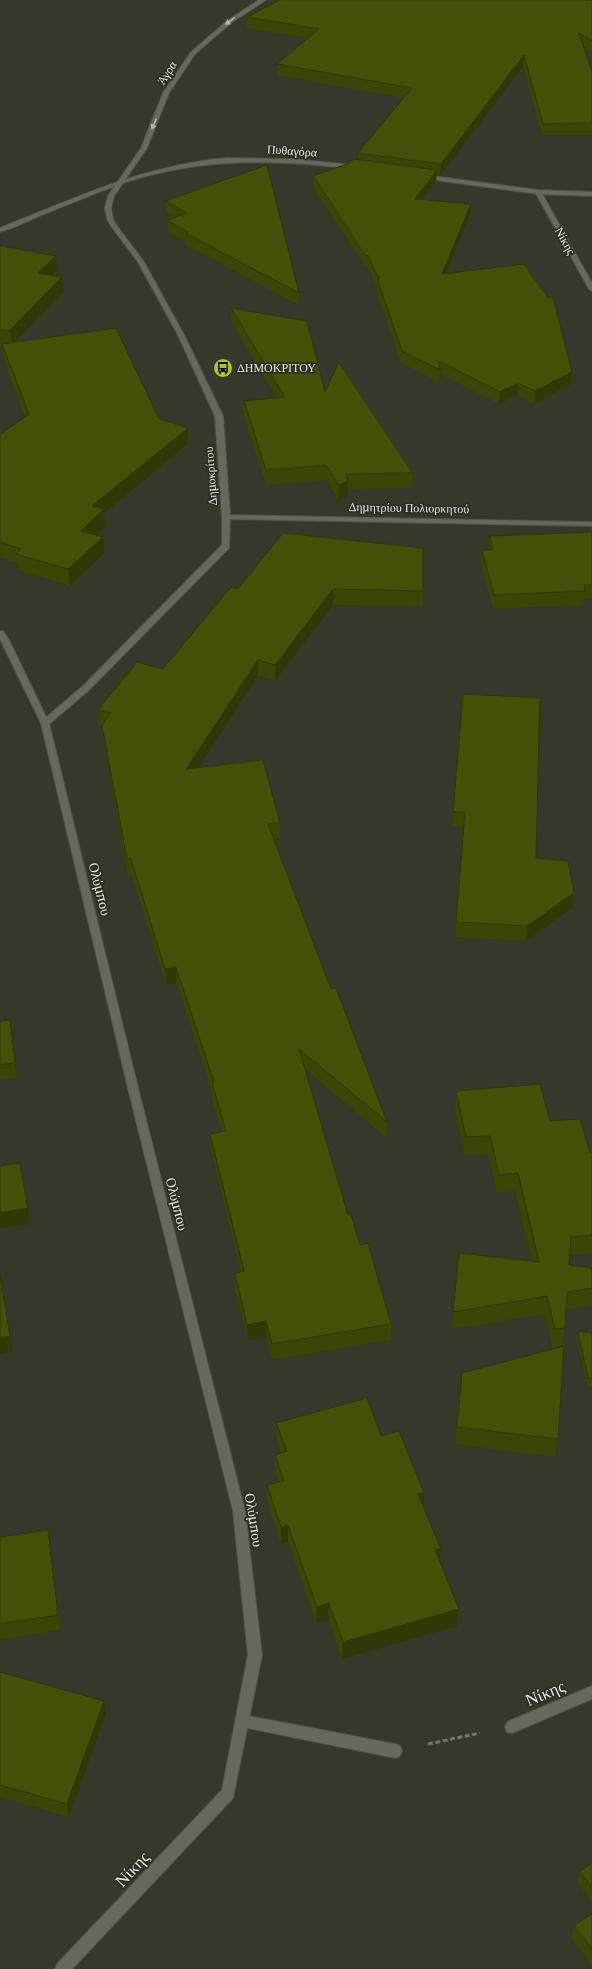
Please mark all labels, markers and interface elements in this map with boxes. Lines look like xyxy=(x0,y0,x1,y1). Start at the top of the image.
one-way arrow xyxy=(225,17,235,25)
street label: Άγρα xyxy=(153,57,180,87)
one-way arrow xyxy=(150,118,156,130)
street label: Πυθαγόρα xyxy=(266,141,318,160)
street label: Νίκης xyxy=(552,224,579,257)
bus stop icon: ΔΗΜΟΚΡΙΤΟΥ xyxy=(212,357,234,379)
place label: ΔΗΜΟΚΡΙΤΟΥ xyxy=(237,360,316,375)
street label: Δημοκρίτου xyxy=(201,446,220,506)
street label: Δημητρίου Πολιορκητού xyxy=(349,499,470,516)
street label: Ολύμπου xyxy=(85,860,116,918)
street label: Ολύμπου xyxy=(162,1175,193,1233)
street label: Ολύμπου xyxy=(241,1492,268,1548)
street label: Νίκης xyxy=(521,1674,568,1711)
street label: Νίκης xyxy=(109,1846,154,1892)

